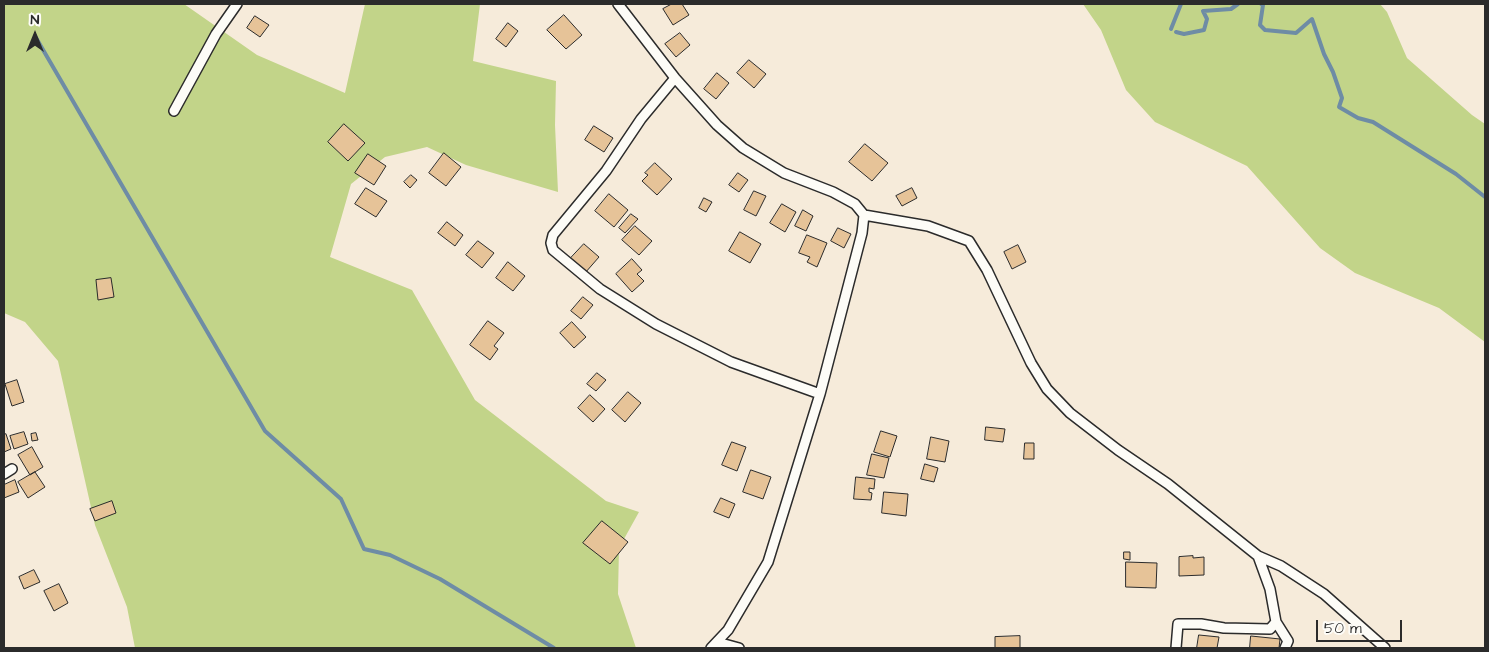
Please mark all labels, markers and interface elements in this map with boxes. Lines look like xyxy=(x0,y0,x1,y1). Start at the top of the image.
north arrow xyxy=(10,10,60,60)
text: N xyxy=(31,10,39,30)
scale bar xyxy=(1319,610,1405,642)
text: 50 m xyxy=(1324,618,1362,639)

